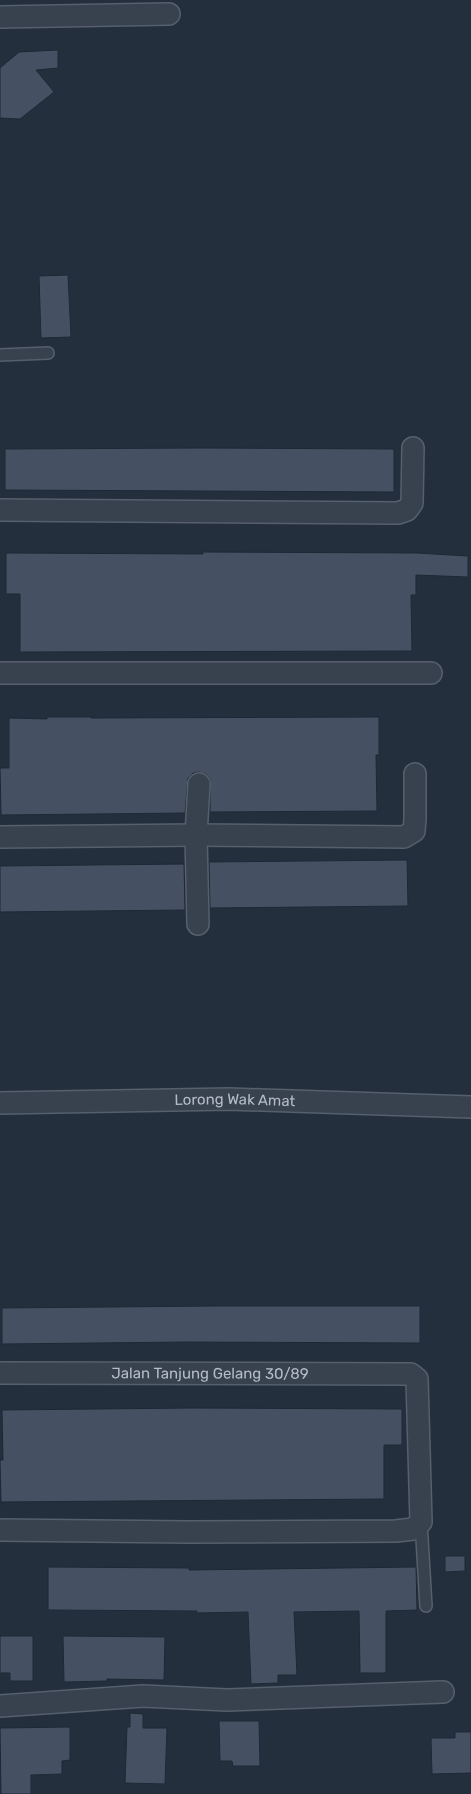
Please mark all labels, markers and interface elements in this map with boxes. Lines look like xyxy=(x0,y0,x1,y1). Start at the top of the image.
street label: Lorong Wak Amat xyxy=(174,1090,296,1110)
street label: Jalan Tanjung Gelang 30/89 xyxy=(111,1364,309,1383)

